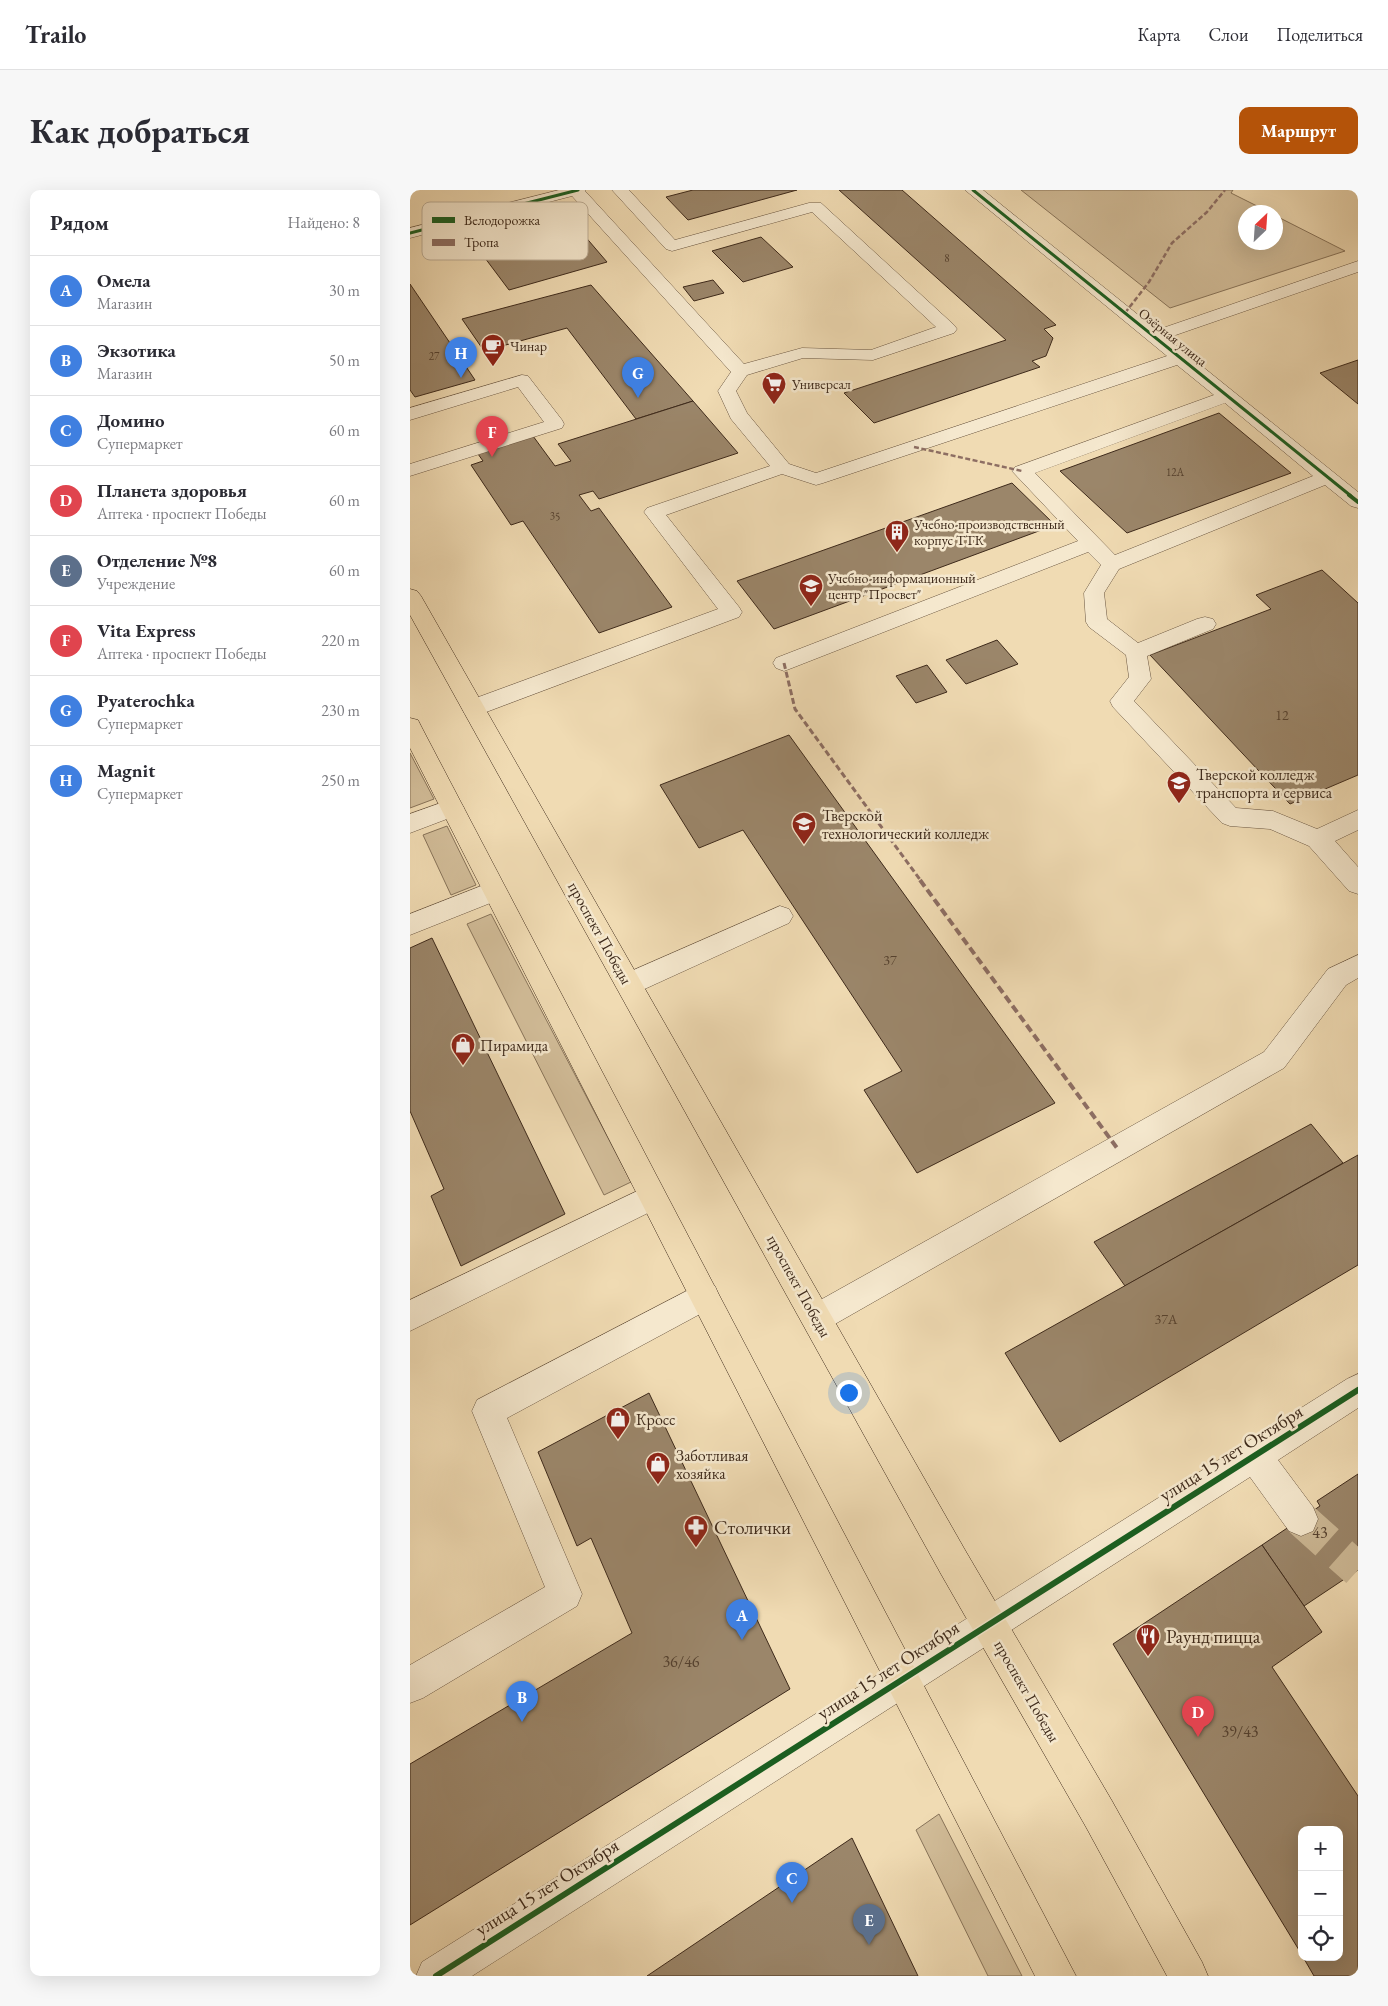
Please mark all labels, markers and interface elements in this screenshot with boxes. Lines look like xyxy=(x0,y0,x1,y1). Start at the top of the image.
text: Trailo xyxy=(25,19,86,50)
text: Карта xyxy=(1138,23,1181,46)
text: Слои xyxy=(1209,23,1248,46)
text: Поделиться xyxy=(1276,23,1363,46)
button: Маршрут xyxy=(1239,107,1358,154)
text: Как добраться xyxy=(30,108,250,153)
legend xyxy=(422,202,588,260)
north arrow xyxy=(1238,205,1283,250)
text: Рядом xyxy=(50,209,109,236)
text: Велодорожка xyxy=(464,211,540,229)
text: Найдено: 8 xyxy=(288,212,360,233)
text: Тропа xyxy=(464,233,499,251)
house number: 8 xyxy=(944,251,950,265)
text: Омела xyxy=(97,268,151,293)
text: A xyxy=(60,280,72,301)
text: 30 m xyxy=(329,280,360,301)
text: Магазин xyxy=(97,293,152,314)
street label: Озёрная улица xyxy=(1135,304,1211,370)
cafe icon: Чинар xyxy=(480,333,506,367)
pin: H xyxy=(445,337,477,378)
place label: Чинар xyxy=(510,337,547,355)
text: Экзотика xyxy=(97,338,176,363)
house number: 27 xyxy=(429,349,440,363)
text: B xyxy=(61,350,71,371)
text: 50 m xyxy=(329,350,360,371)
pin: G xyxy=(622,357,654,398)
text: Магазин xyxy=(97,363,152,384)
supermarket icon: Универсал xyxy=(761,371,787,405)
place label: Универсал xyxy=(791,375,851,393)
text: Домино xyxy=(97,408,165,433)
pin: F xyxy=(476,416,508,457)
text: C xyxy=(60,420,72,441)
text: 60 m xyxy=(329,420,360,441)
text: Супермаркет xyxy=(97,433,183,454)
house number: 12А xyxy=(1166,465,1184,479)
text: Планета здоровья xyxy=(97,478,247,503)
text: D xyxy=(60,490,72,511)
text: 60 m xyxy=(329,490,360,511)
text: Аптека · проспект Победы xyxy=(97,503,267,524)
house number: 35 xyxy=(550,509,560,523)
place label: Учебно-производственный корпус ТТК xyxy=(913,515,1065,549)
building icon: Учебно-производственный корпус ТТК xyxy=(884,519,910,553)
text: Отделение №8 xyxy=(97,548,217,573)
text: E xyxy=(61,560,71,581)
text: 60 m xyxy=(329,560,360,581)
place label: Учебно-информационный центр "Просвет" xyxy=(827,569,976,603)
text: Учреждение xyxy=(97,573,175,594)
school or university icon: Учебно-информационный центр "Просвет" xyxy=(798,573,824,607)
text: Vita Express xyxy=(97,618,196,643)
text: F xyxy=(62,630,70,651)
text: 220 m xyxy=(321,630,360,651)
text: Аптека · проспект Победы xyxy=(97,643,267,664)
text: Pyaterochka xyxy=(97,688,195,713)
text: G xyxy=(60,700,72,721)
text: 230 m xyxy=(321,700,360,721)
house number: 12 xyxy=(1275,706,1289,724)
text: Супермаркет xyxy=(97,713,183,734)
text: Magnit xyxy=(97,758,155,783)
place label: Тверской колледж транспорта и сервиса xyxy=(1196,764,1333,803)
text: H xyxy=(60,770,72,791)
text: 250 m xyxy=(321,770,360,791)
school or university icon: Тверской колледж транспорта и сервиса xyxy=(1166,770,1192,804)
text: Супермаркет xyxy=(97,783,183,804)
place label: Тверской технологический колледж xyxy=(822,805,989,844)
school or university icon: Тверской технологический колледж xyxy=(791,811,817,845)
street label: проспект Победы xyxy=(563,878,637,988)
house number: 37 xyxy=(883,951,897,969)
shop icon: Пирамида xyxy=(450,1032,476,1066)
place label: Пирамида xyxy=(480,1035,549,1056)
street label: проспект Победы xyxy=(762,1231,836,1341)
house number: 37А xyxy=(1154,1310,1178,1328)
your location xyxy=(836,1380,862,1406)
street label: улица 15 лет Октября xyxy=(1154,1398,1308,1507)
shop icon: Кросс xyxy=(605,1406,631,1440)
place label: Кросс xyxy=(636,1409,676,1430)
place label: Заботливая хозяйка xyxy=(676,1445,748,1484)
shop icon: Заботливая хозяйка xyxy=(645,1451,671,1485)
pharmacy icon: Столички xyxy=(683,1514,709,1548)
place label: Столички xyxy=(714,1515,791,1540)
house number: 43 xyxy=(1312,1522,1328,1543)
pin: A xyxy=(726,1599,758,1640)
street label: улица 15 лет Октября xyxy=(812,1614,964,1725)
restaurant icon: Раунд пицца xyxy=(1135,1623,1161,1657)
place label: Раунд пицца xyxy=(1166,1624,1261,1649)
street label: проспект Победы xyxy=(989,1636,1065,1746)
house number: 36/46 xyxy=(662,1651,700,1672)
pin: B xyxy=(506,1681,538,1722)
pin: D xyxy=(1182,1696,1214,1737)
house number: 39/43 xyxy=(1221,1721,1259,1742)
map controls xyxy=(1298,1826,1343,1961)
button: + xyxy=(1298,1826,1343,1871)
street label: улица 15 лет Октября xyxy=(470,1832,624,1941)
pin: C xyxy=(776,1862,808,1903)
button: − xyxy=(1298,1871,1343,1916)
pin: E xyxy=(853,1904,885,1945)
button: locate xyxy=(1298,1916,1343,1961)

